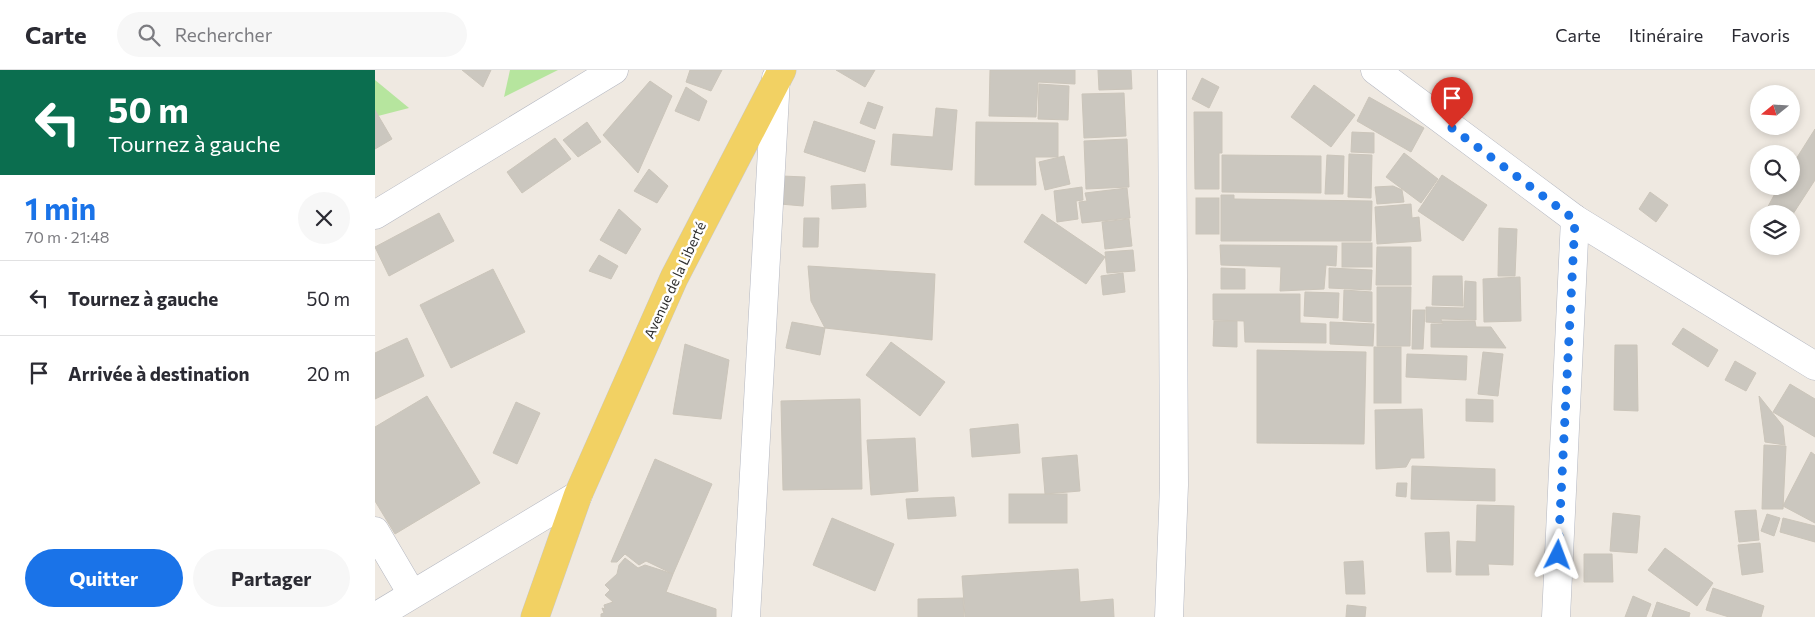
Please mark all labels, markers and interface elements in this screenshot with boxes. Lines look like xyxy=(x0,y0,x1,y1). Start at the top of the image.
search box xyxy=(117,12,467,57)
text: Carte xyxy=(25,20,87,49)
icon: search xyxy=(135,21,163,49)
text: Rechercher xyxy=(175,23,272,46)
text: Carte xyxy=(1555,24,1601,46)
text: Itinéraire xyxy=(1629,24,1703,46)
text: Favoris xyxy=(1731,24,1790,46)
pin xyxy=(1431,77,1473,128)
icon: arrive xyxy=(1438,84,1466,112)
north arrow xyxy=(1750,85,1800,135)
map controls xyxy=(1750,85,1800,255)
text: 50 m xyxy=(108,87,189,130)
icon: left xyxy=(25,90,90,155)
text: Tournez à gauche xyxy=(108,130,280,157)
button: search xyxy=(1750,145,1800,195)
text: 1 min xyxy=(25,189,96,226)
button: close xyxy=(298,192,350,244)
button: layers xyxy=(1750,205,1800,255)
street label: Avenue de la Liberté xyxy=(640,219,709,341)
text: 70 m · 21:48 xyxy=(25,227,110,246)
icon: left xyxy=(25,284,53,312)
text: Tournez à gauche xyxy=(68,287,218,310)
text: 50 m xyxy=(306,287,350,310)
icon: arrive xyxy=(25,359,53,387)
text: Arrivée à destination xyxy=(68,362,250,385)
text: 20 m xyxy=(307,362,350,385)
position arrow xyxy=(1531,528,1583,580)
button: Quitter xyxy=(25,549,183,607)
button: Partager xyxy=(193,549,350,607)

